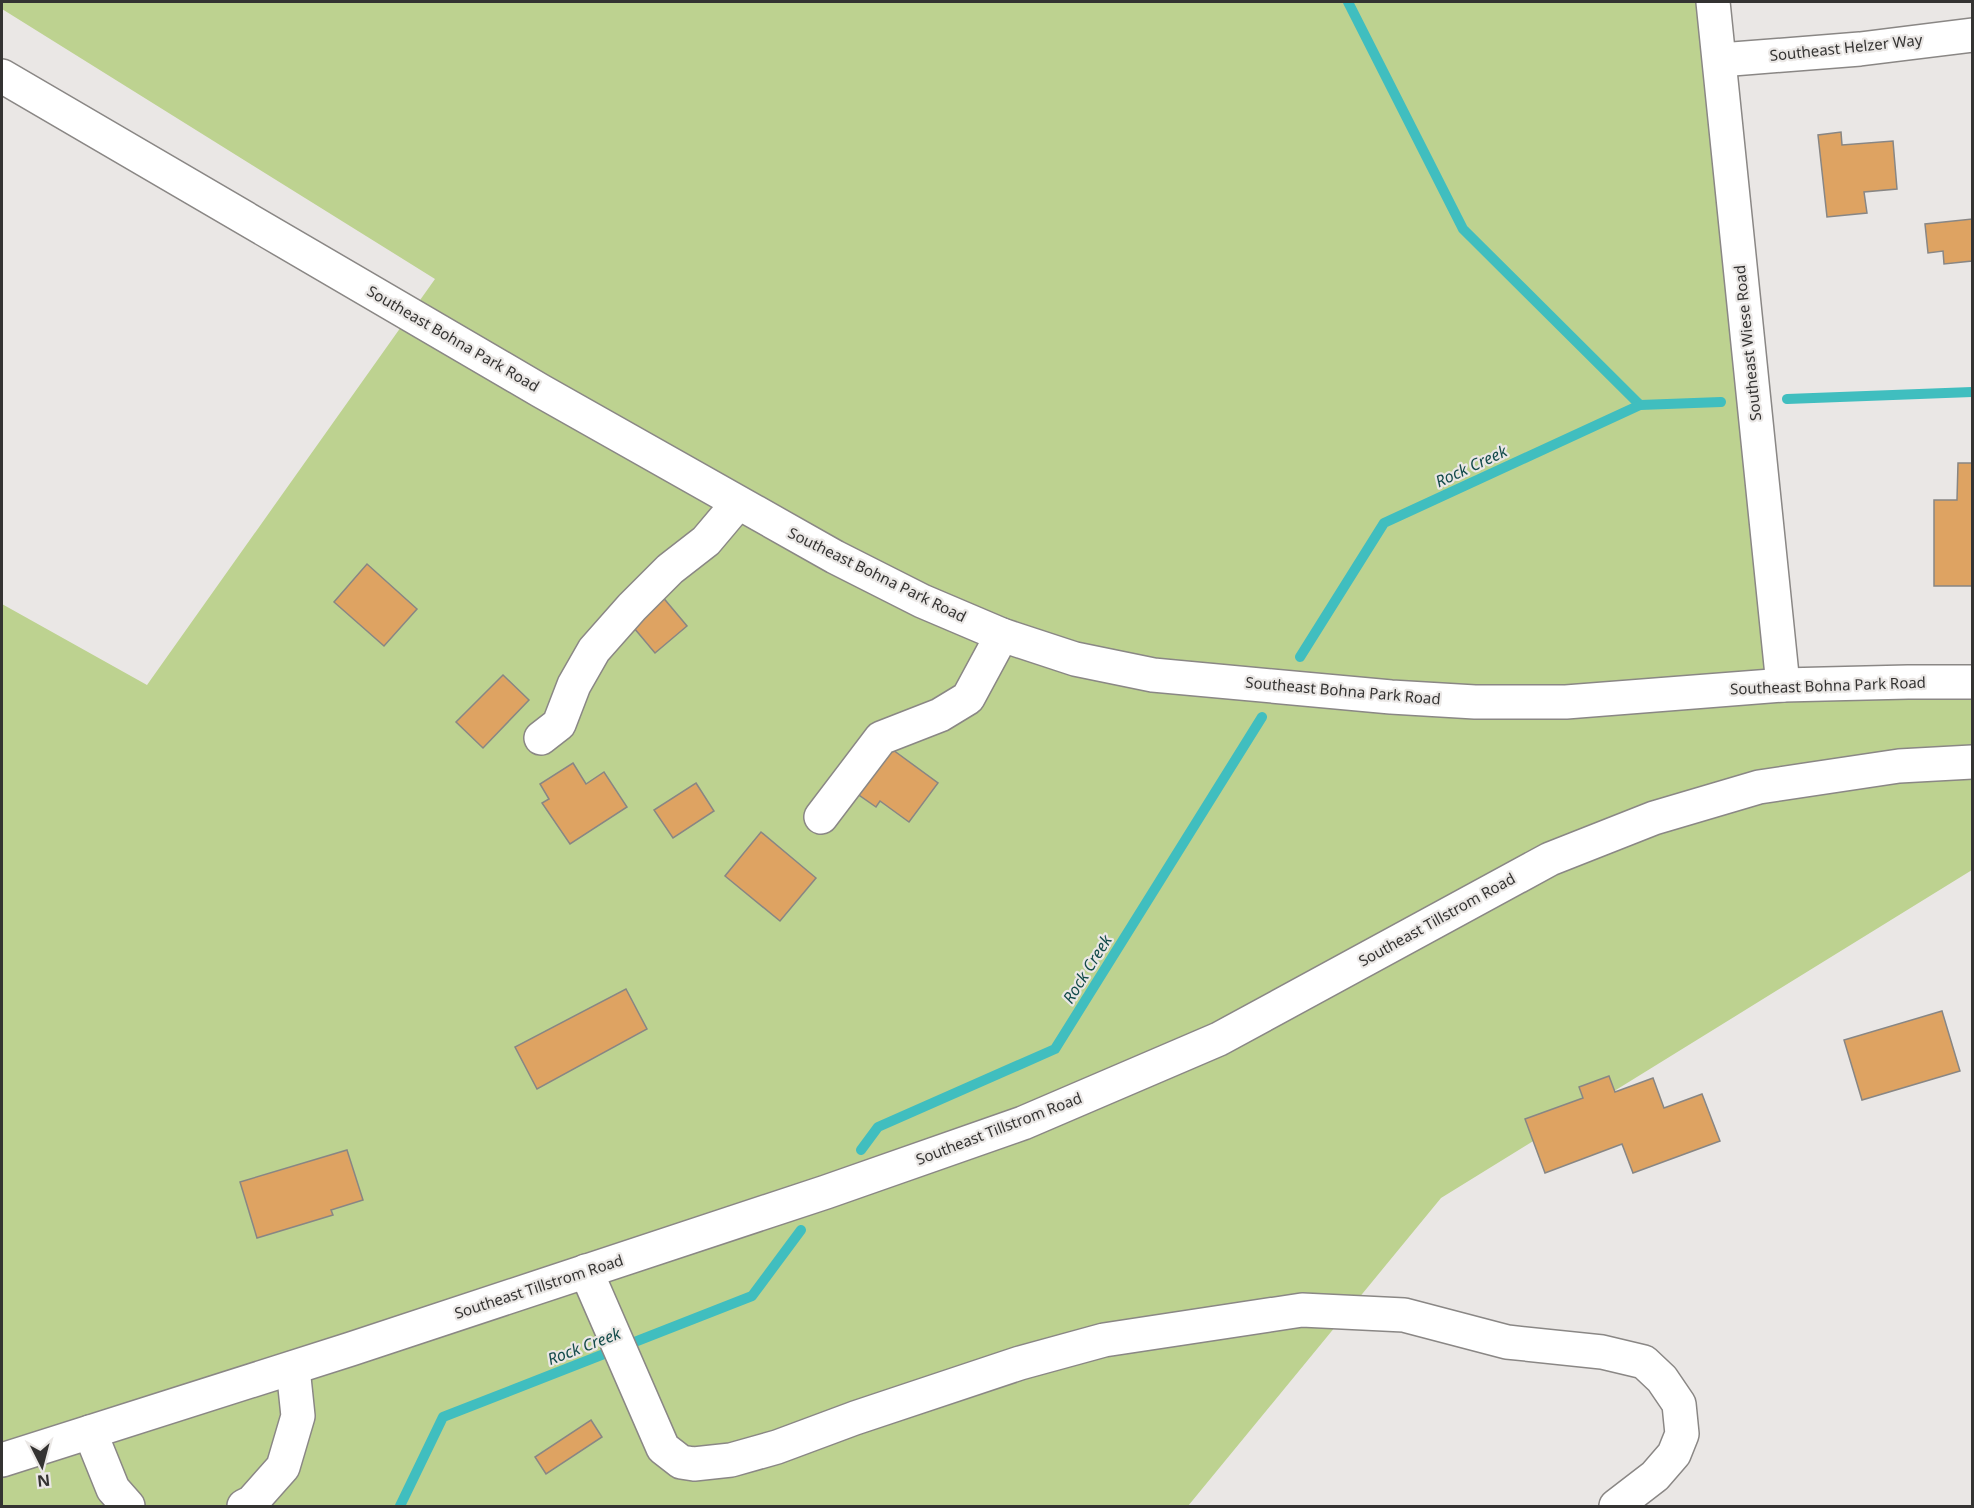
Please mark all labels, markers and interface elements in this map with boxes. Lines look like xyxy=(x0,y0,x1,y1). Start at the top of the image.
street label: Southeast Helzer Way xyxy=(1769,29,1924,65)
street label: Southeast Wiese Road xyxy=(1729,264,1765,422)
street label: Southeast Bohna Park Road xyxy=(364,280,543,396)
water label: Rock Creek xyxy=(1432,439,1511,492)
street label: Southeast Bohna Park Road xyxy=(785,522,970,626)
street label: Southeast Bohna Park Road xyxy=(1245,672,1442,709)
street label: Southeast Bohna Park Road xyxy=(1730,672,1926,698)
street label: Southeast Tillstrom Road xyxy=(1355,868,1518,971)
water label: Rock Creek xyxy=(1057,930,1117,1007)
street label: Southeast Tillstrom Road xyxy=(913,1087,1084,1169)
street label: Southeast Tillstrom Road xyxy=(452,1249,626,1323)
water label: Rock Creek xyxy=(544,1322,625,1370)
north arrow xyxy=(12,1436,72,1496)
text: N xyxy=(36,1469,51,1493)

